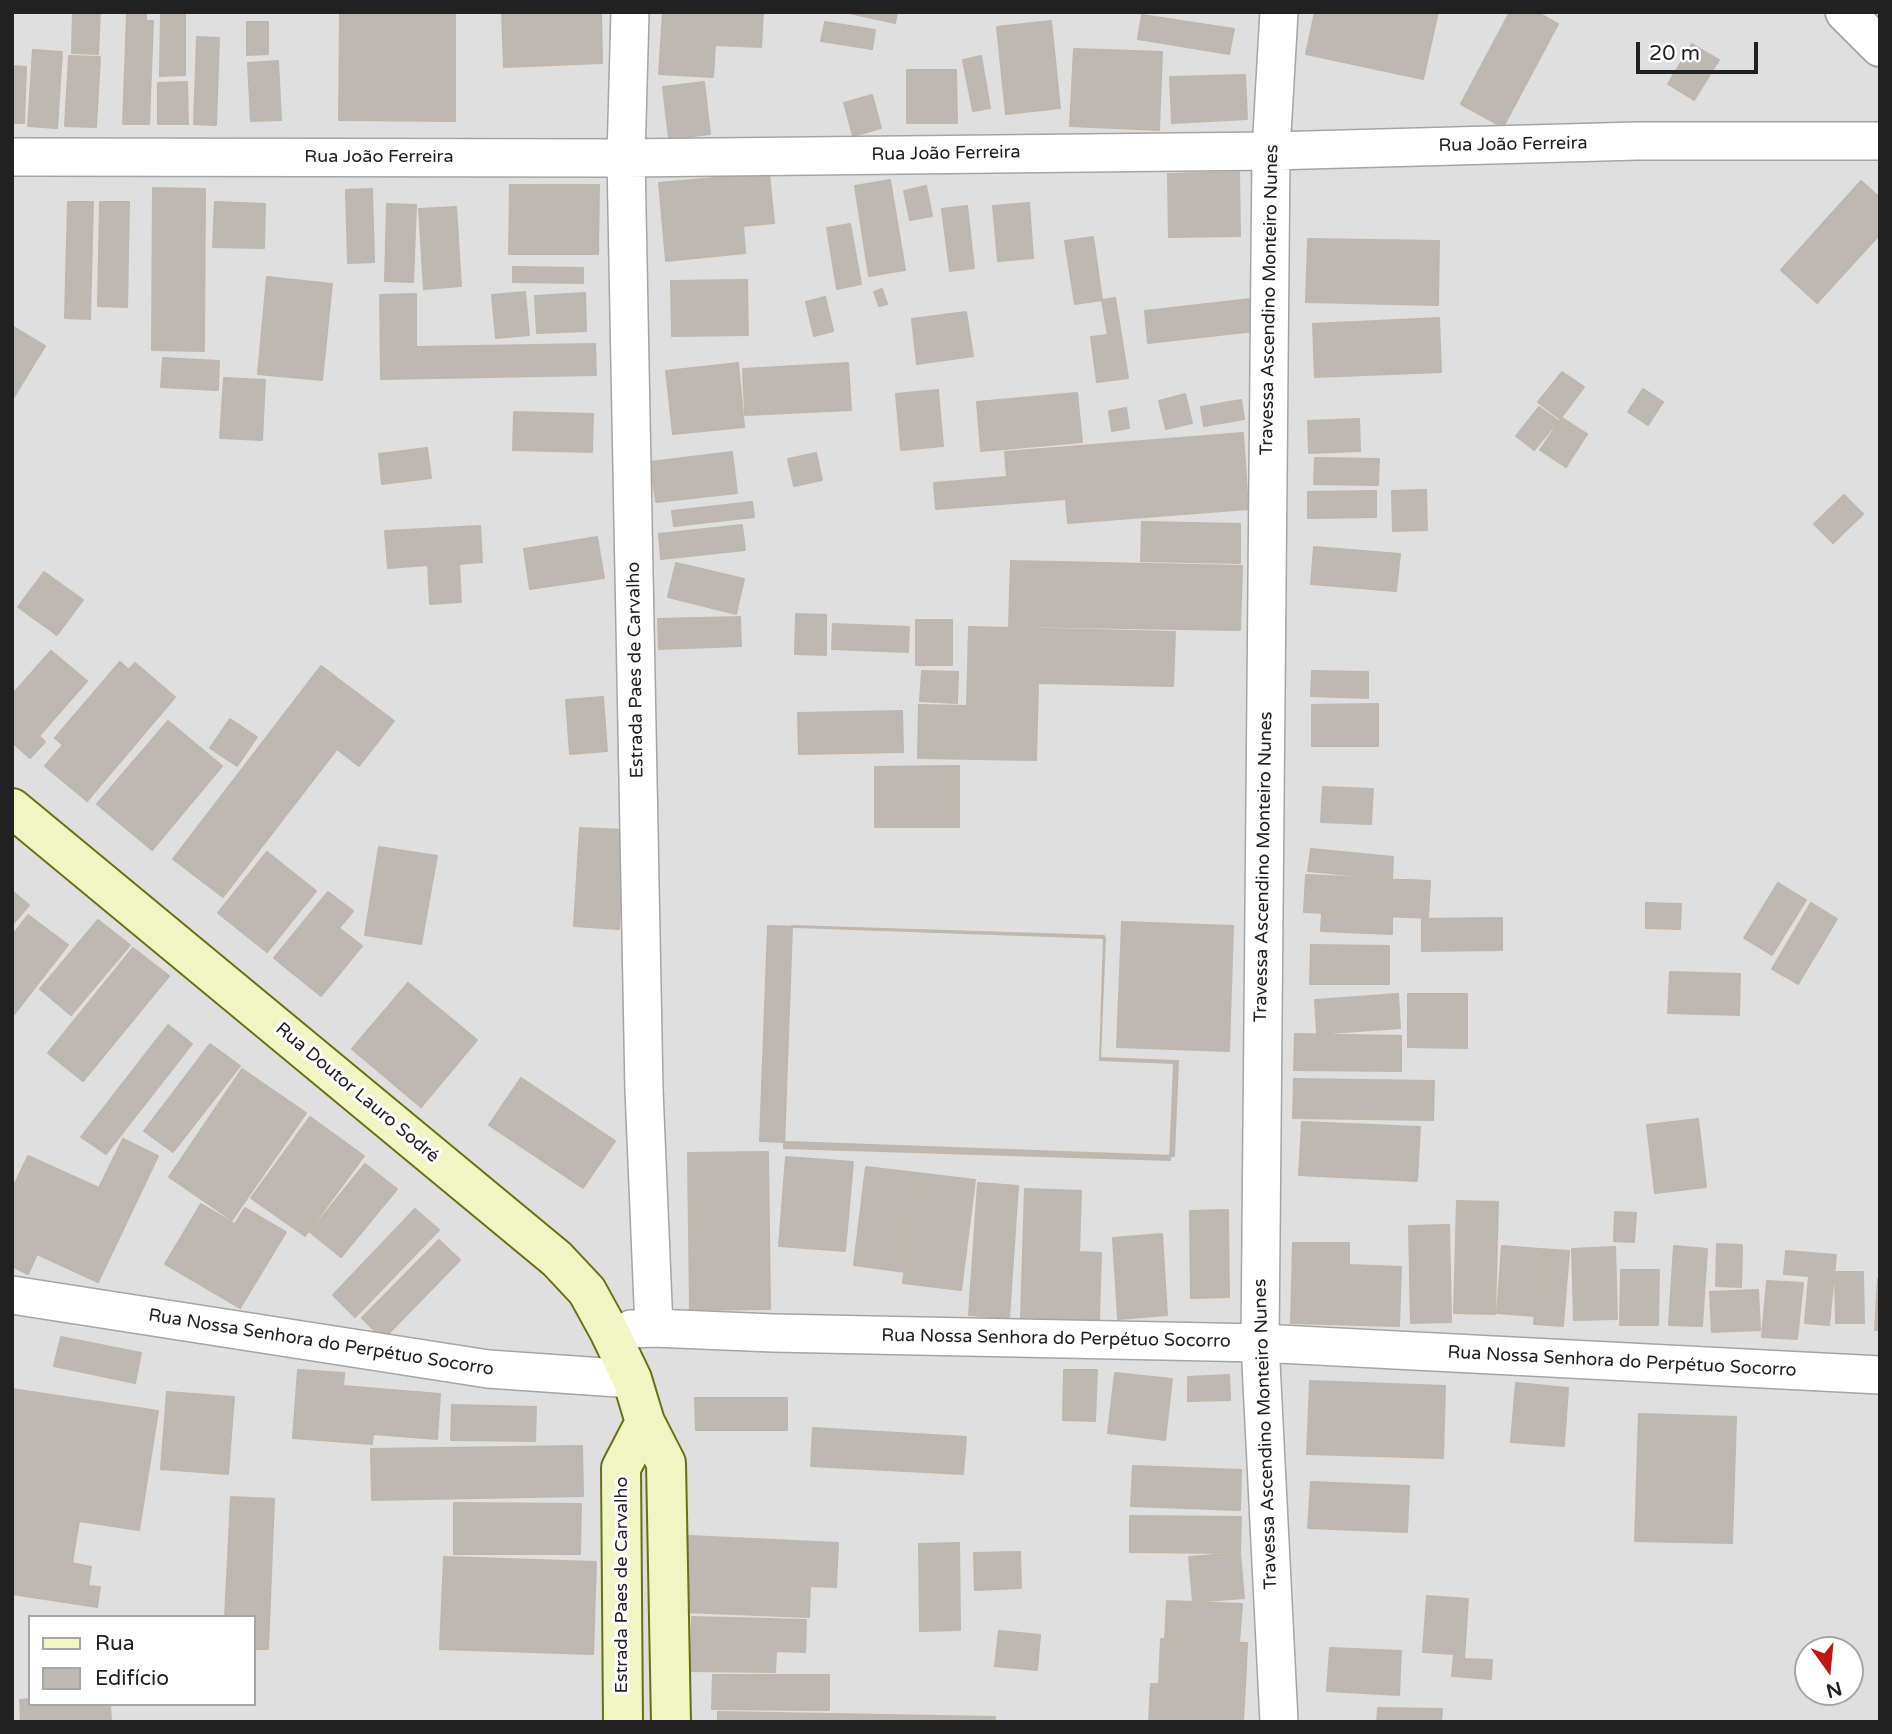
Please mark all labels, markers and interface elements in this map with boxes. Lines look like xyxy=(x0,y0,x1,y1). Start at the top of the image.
scale bar xyxy=(1640,28,1762,72)
text: 20 m xyxy=(1649,41,1700,66)
street label: Rua João Ferreira xyxy=(1438,133,1588,157)
street label: Rua João Ferreira xyxy=(871,142,1021,166)
street label: Travessa Ascendino Monteiro Nunes xyxy=(1256,144,1284,456)
street label: Rua João Ferreira xyxy=(304,146,454,168)
street label: Estrada Paes de Carvalho xyxy=(623,561,649,779)
street label: Travessa Ascendino Monteiro Nunes xyxy=(1250,711,1278,1023)
street label: Rua Doutor Lauro Sodré xyxy=(271,1018,443,1168)
street label: Travessa Ascendino Monteiro Nunes xyxy=(1250,1278,1282,1590)
street label: Rua Nossa Senhora do Perpétuo Socorro xyxy=(147,1305,495,1381)
street label: Rua Nossa Senhora do Perpétuo Socorro xyxy=(881,1325,1231,1353)
street label: Rua Nossa Senhora do Perpétuo Socorro xyxy=(1447,1342,1797,1382)
street label: Estrada Paes de Carvalho xyxy=(611,1477,633,1693)
legend xyxy=(28,1615,256,1706)
text: Rua xyxy=(95,1631,135,1656)
north arrow xyxy=(1794,1636,1864,1706)
text: Edifício xyxy=(95,1666,169,1691)
text: N xyxy=(1824,1677,1844,1702)

